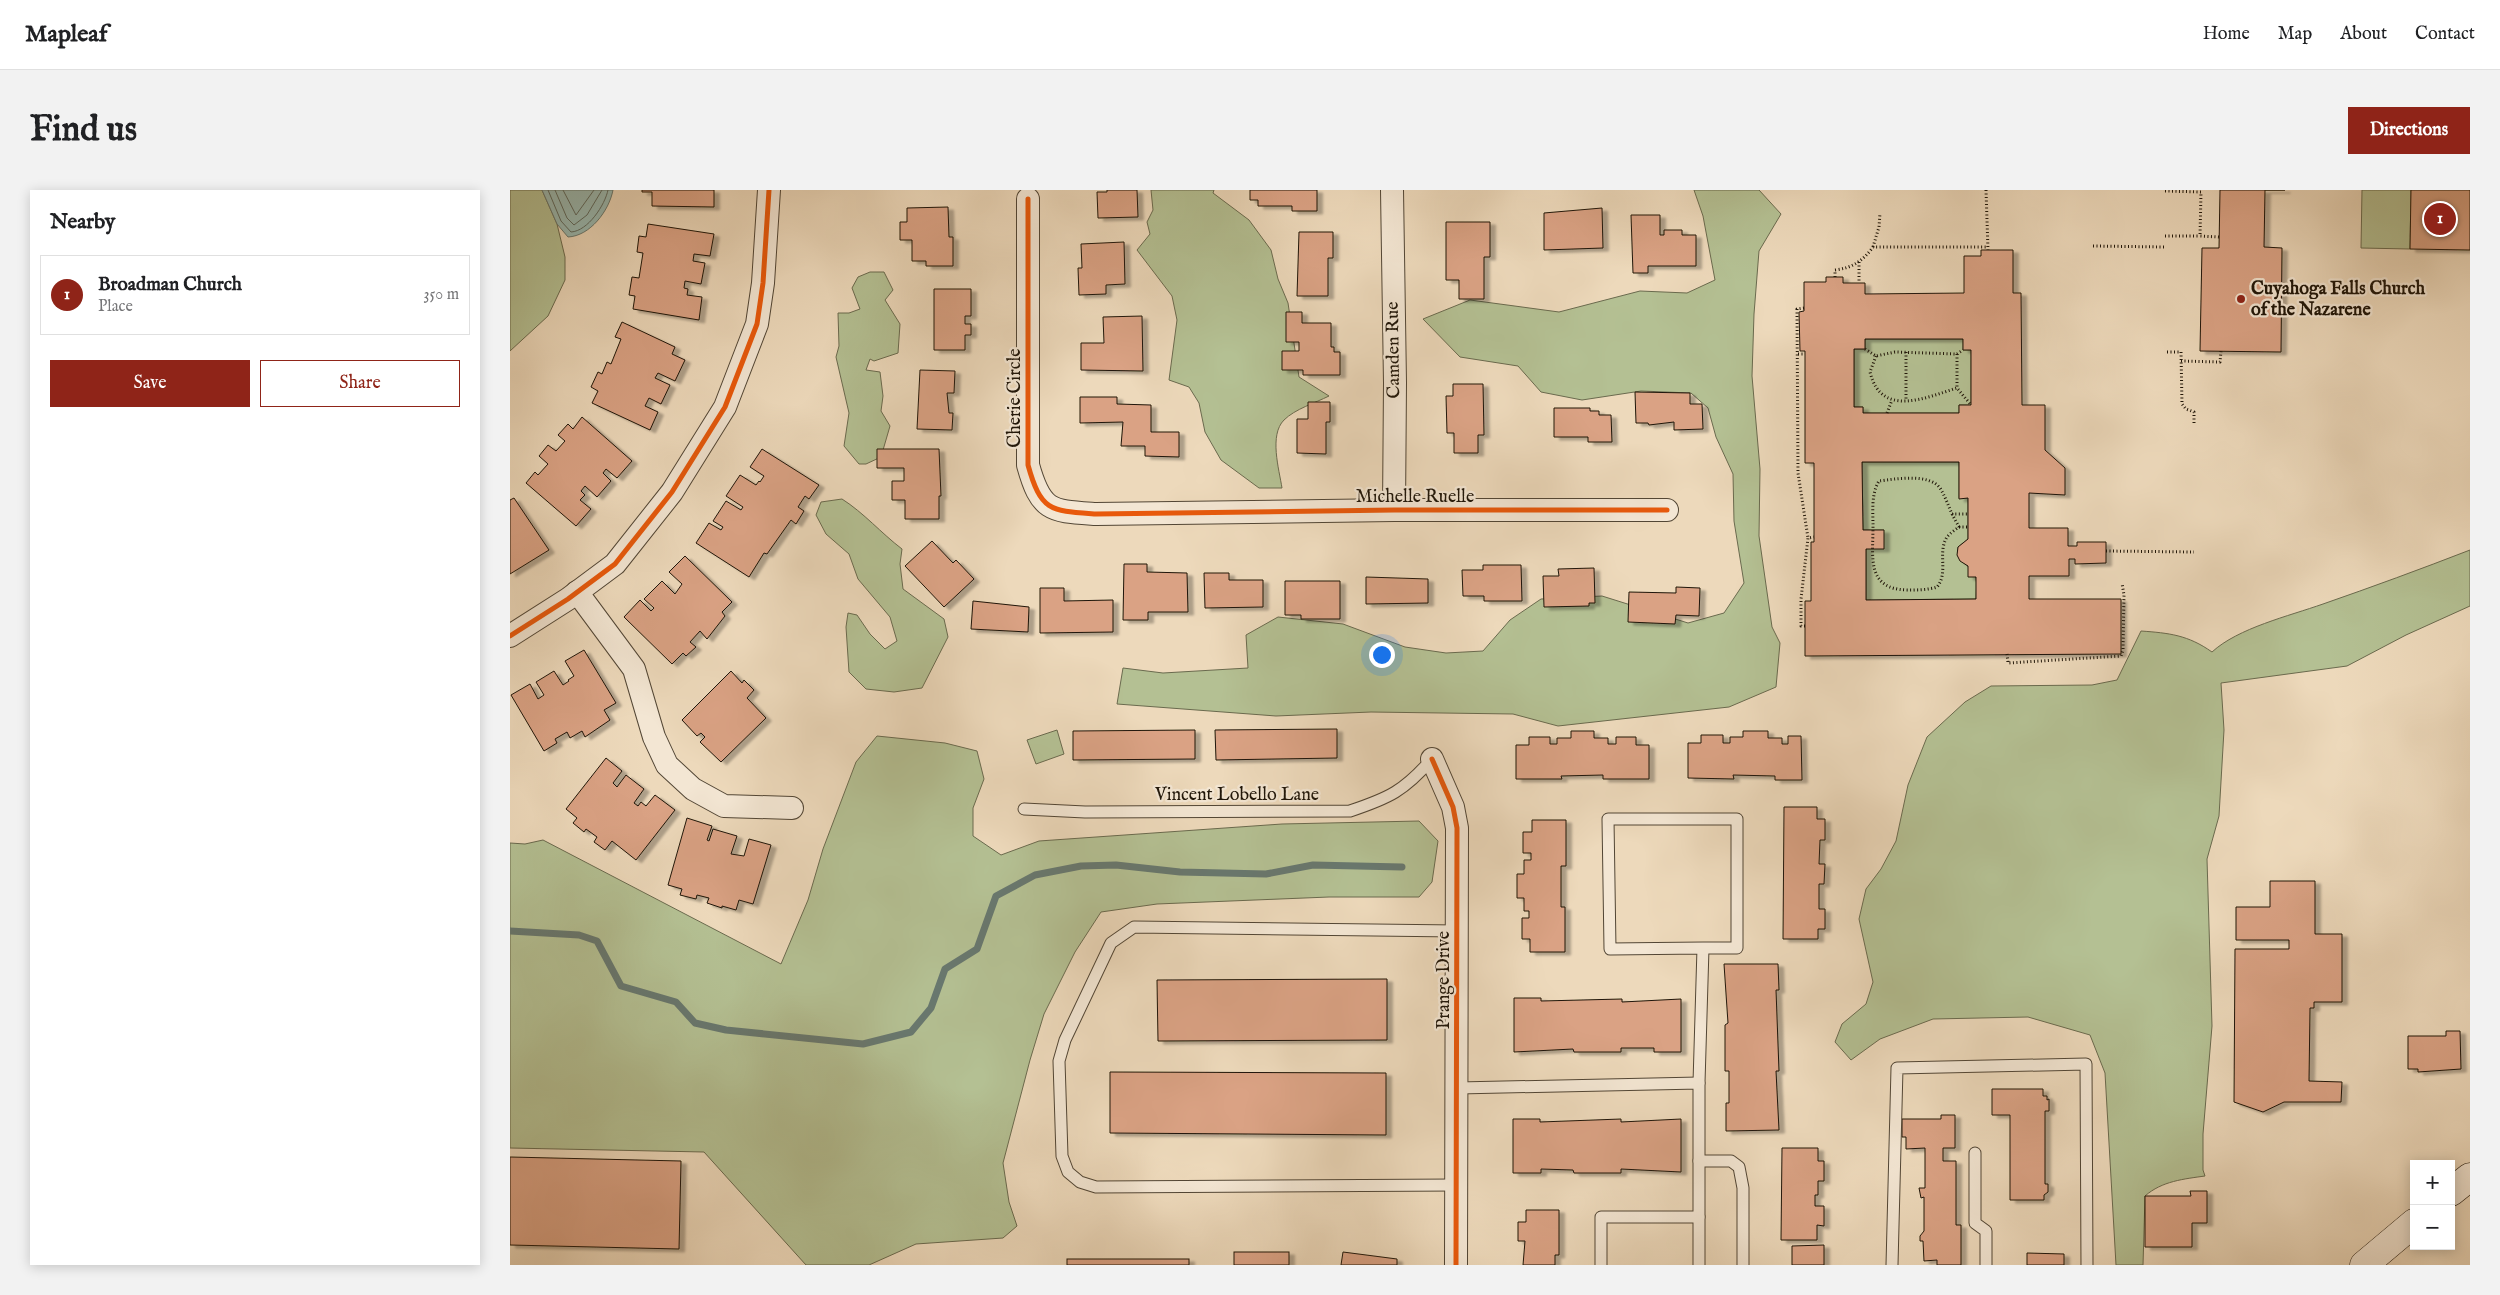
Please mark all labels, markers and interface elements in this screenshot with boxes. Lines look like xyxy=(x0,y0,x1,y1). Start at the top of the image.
text: Mapleaf xyxy=(25,19,107,50)
text: Home xyxy=(2203,23,2250,46)
text: Map xyxy=(2278,23,2312,46)
text: About xyxy=(2340,23,2387,46)
text: Contact xyxy=(2415,23,2475,46)
button: Directions xyxy=(2348,107,2470,154)
text: Find us xyxy=(30,108,137,153)
pin: 1 xyxy=(2424,200,2456,238)
text: Nearby xyxy=(50,209,115,236)
text: Broadman Church xyxy=(98,273,242,297)
place label: Cuyahoga Falls Church of the Nazarene xyxy=(2251,278,2425,322)
text: 1 xyxy=(64,285,70,305)
text: 350 m xyxy=(424,285,459,305)
marker: Cuyahoga Falls Church of the Nazarene xyxy=(2235,293,2247,305)
text: Place xyxy=(98,297,133,317)
street label: Camden Rue xyxy=(1382,301,1406,399)
street label: Cherie Circle xyxy=(1004,348,1027,448)
button: Save xyxy=(50,360,250,407)
button: Share xyxy=(260,360,460,407)
street label: Michelle Ruelle xyxy=(1356,486,1474,509)
your location xyxy=(1369,642,1395,668)
street label: Vincent Lobello Lane xyxy=(1154,784,1319,807)
street label: Prange Drive xyxy=(1433,931,1456,1029)
map controls xyxy=(2410,1160,2455,1250)
button: + xyxy=(2410,1160,2455,1205)
button: − xyxy=(2410,1205,2455,1250)

